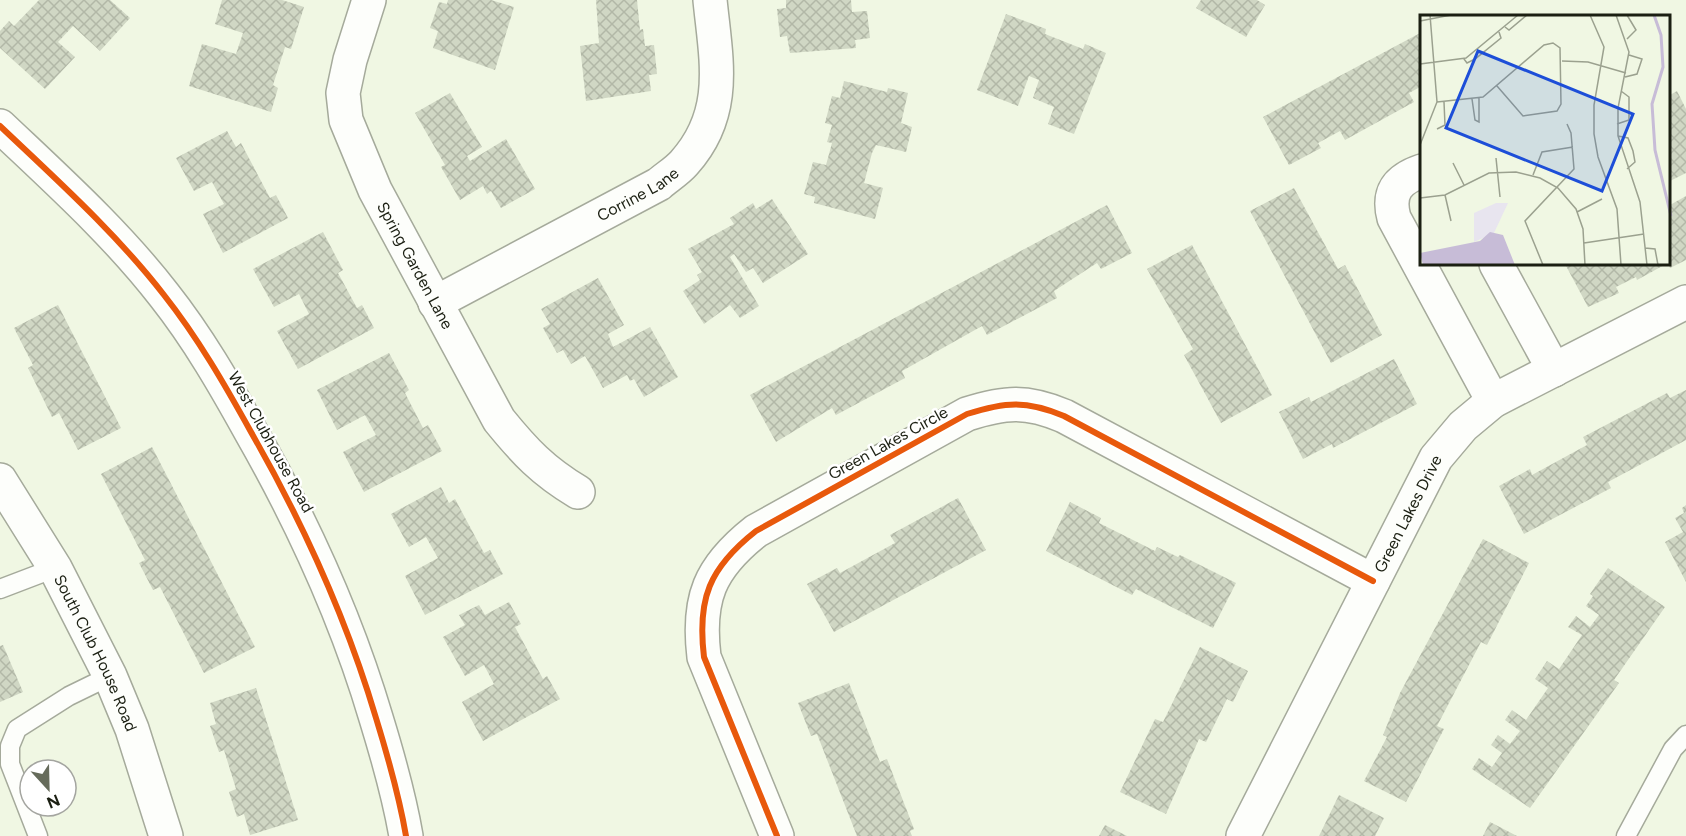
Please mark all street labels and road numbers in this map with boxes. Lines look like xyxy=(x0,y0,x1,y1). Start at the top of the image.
street label: Corrine Lane xyxy=(593,163,682,225)
street label: Spring Garden Lane xyxy=(374,198,458,332)
street label: West Clubhouse Road xyxy=(224,368,318,516)
street label: Green Lakes Circle xyxy=(825,402,951,484)
street label: Green Lakes Drive xyxy=(1370,451,1446,575)
street label: South Club House Road xyxy=(50,571,141,734)

